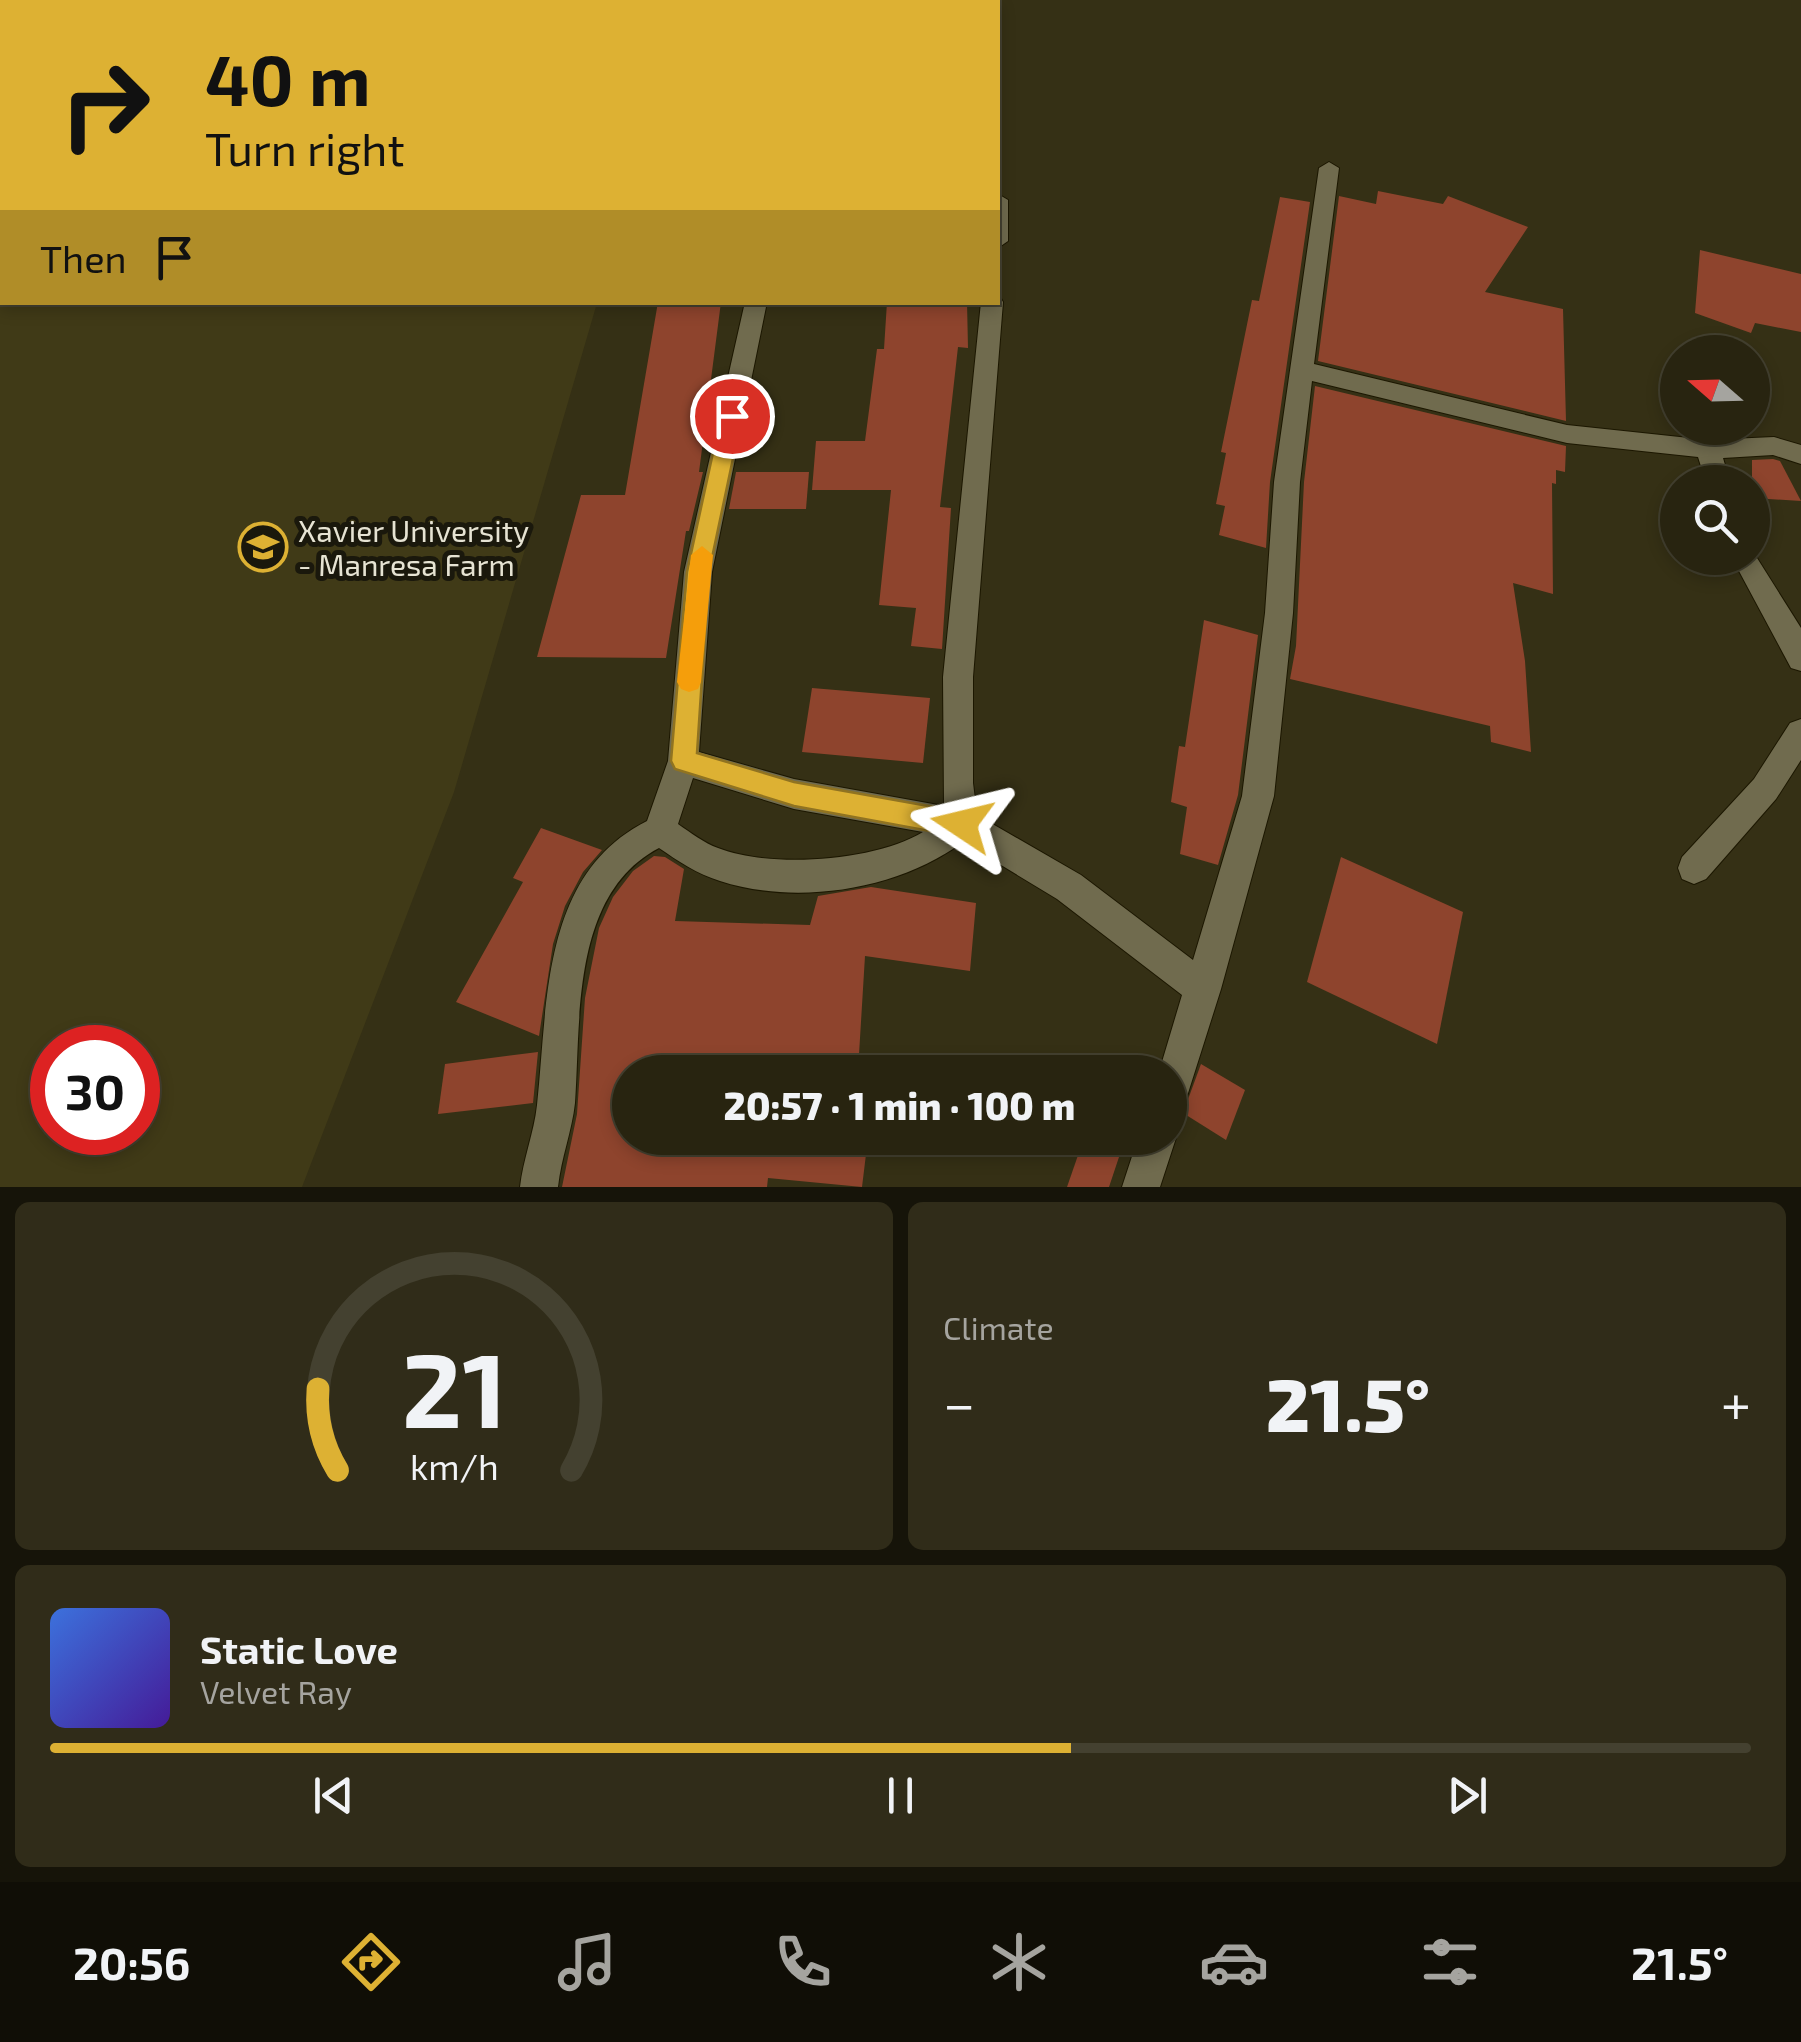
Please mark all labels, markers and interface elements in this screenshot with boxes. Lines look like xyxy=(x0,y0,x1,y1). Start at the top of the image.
text: 40 m xyxy=(205,36,371,120)
icon: right xyxy=(40,40,170,170)
text: Turn right xyxy=(205,121,405,175)
icon: arrive xyxy=(147,230,202,285)
text: Then xyxy=(40,235,127,281)
north arrow xyxy=(1660,335,1770,445)
map controls xyxy=(1660,335,1770,575)
pin xyxy=(690,374,775,459)
icon: arrive xyxy=(705,389,760,444)
button: search xyxy=(1660,465,1770,575)
place label: Xavier University - Manresa Farm xyxy=(298,512,529,582)
school or university icon: Xavier University - Manresa Farm xyxy=(237,521,289,573)
position arrow xyxy=(910,772,1014,876)
speed limit sign: 30 xyxy=(30,1025,160,1155)
text: 20:57 · 1 min · 100 m xyxy=(724,1082,1075,1128)
text: Climate xyxy=(943,1308,1054,1346)
text: 21 xyxy=(401,1324,507,1449)
text: 21.5° xyxy=(1266,1357,1430,1447)
text: − xyxy=(943,1369,975,1435)
text: + xyxy=(1721,1369,1751,1435)
text: km/h xyxy=(410,1444,498,1487)
text: Static Love xyxy=(200,1626,398,1672)
text: Velvet Ray xyxy=(200,1672,352,1710)
icon: previous xyxy=(306,1768,361,1823)
icon: pause xyxy=(873,1768,928,1823)
icon: next xyxy=(1440,1768,1495,1823)
icon: directions xyxy=(336,1927,406,1997)
icon: music xyxy=(552,1927,622,1997)
icon: phone xyxy=(768,1927,838,1997)
icon: climate xyxy=(984,1927,1054,1997)
icon: car xyxy=(1199,1927,1269,1997)
icon: filters xyxy=(1415,1927,1485,1997)
text: 20:56 xyxy=(73,1935,190,1989)
text: 21.5° xyxy=(1631,1935,1728,1989)

